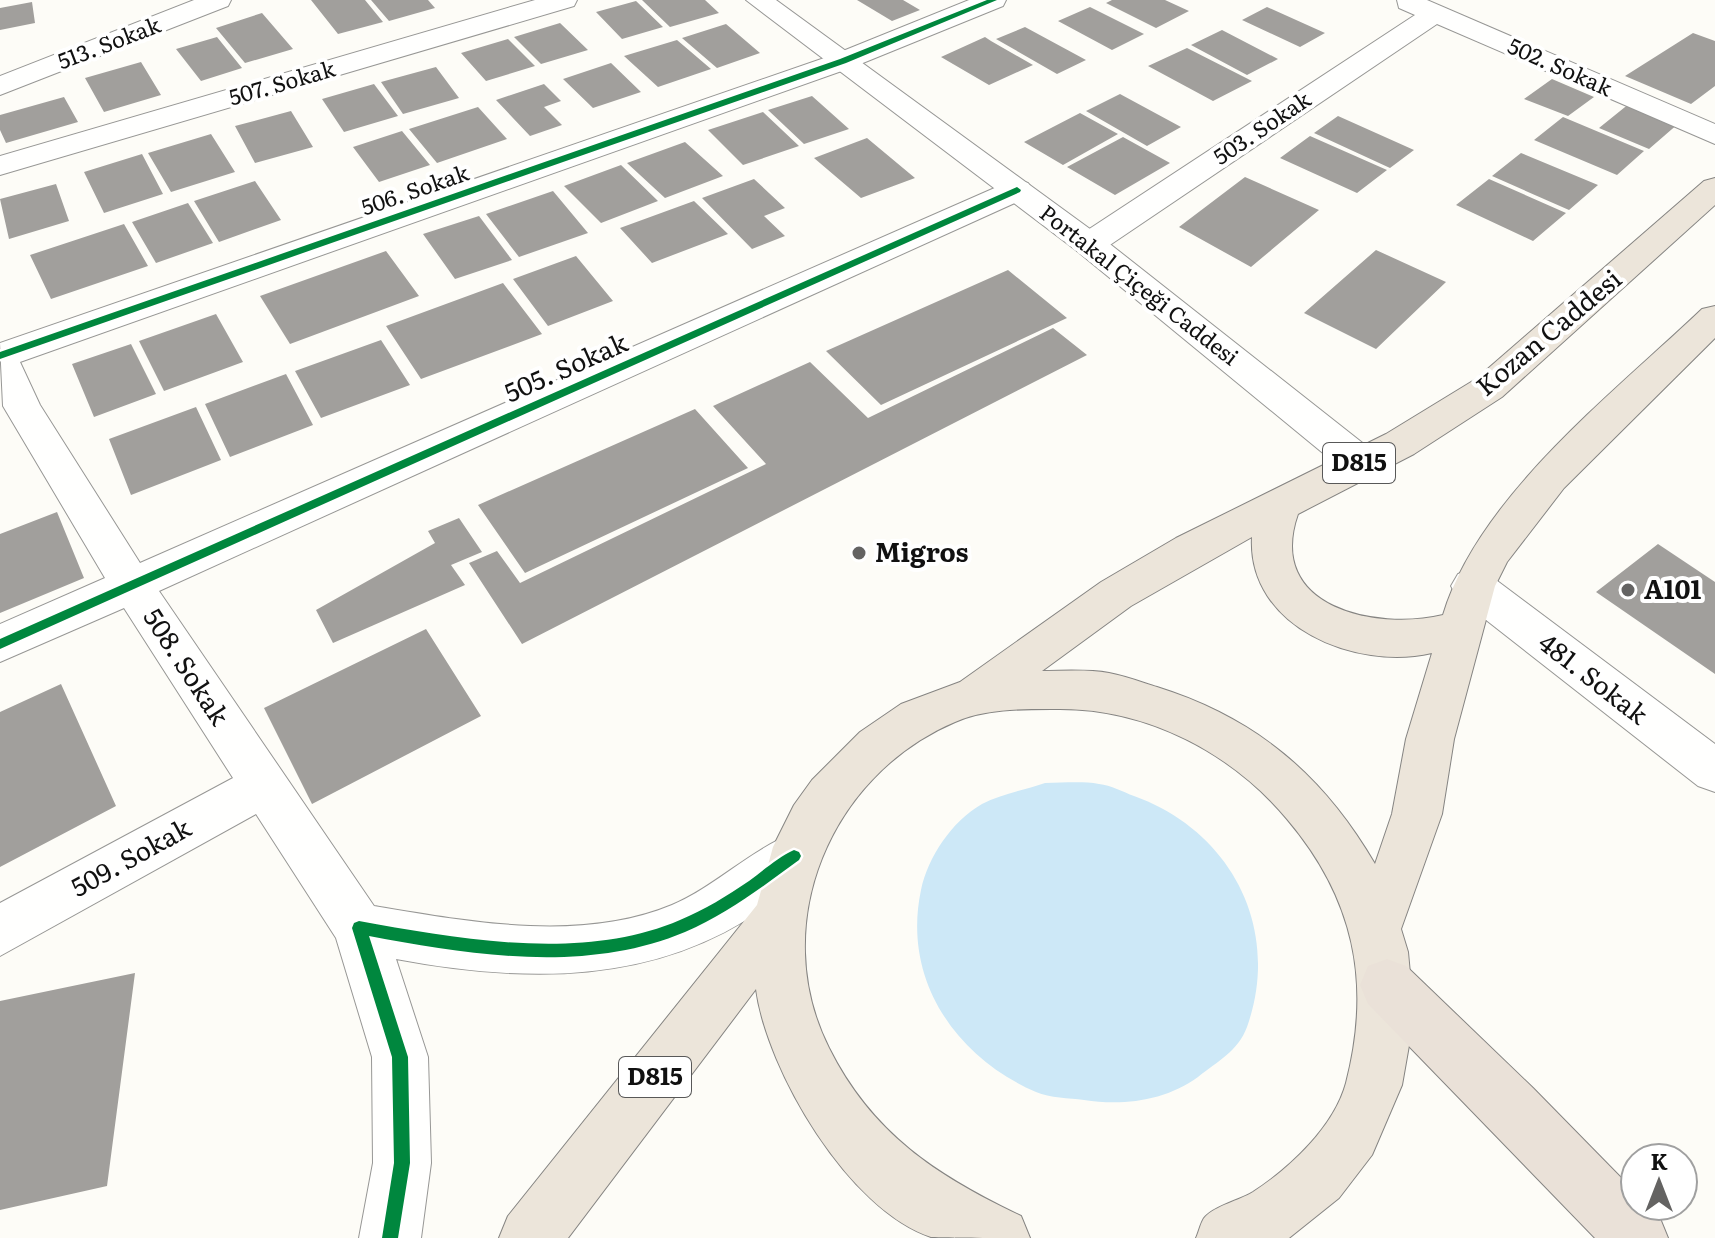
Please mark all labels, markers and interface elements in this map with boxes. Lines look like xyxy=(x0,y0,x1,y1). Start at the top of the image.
street label: 513. Sokak xyxy=(52,7,165,76)
street label: 502. Sokak xyxy=(1503,28,1619,104)
street label: 507. Sokak xyxy=(225,51,339,112)
street label: 503. Sokak xyxy=(1206,82,1317,172)
street label: 506. Sokak xyxy=(356,155,473,222)
street label: Portakal Çiçeği Caddesi xyxy=(1033,196,1246,372)
street label: Kozan Caddesi xyxy=(1466,258,1629,404)
street label: 505. Sokak xyxy=(497,321,634,410)
road number: D815 xyxy=(1323,443,1395,483)
place label: Migros xyxy=(875,531,968,570)
marker: Migros xyxy=(850,544,868,562)
place label: A101 xyxy=(1644,568,1701,607)
marker: A101 xyxy=(1619,581,1637,599)
street label: 508. Sokak xyxy=(136,599,241,733)
street label: 481. Sokak xyxy=(1532,622,1658,733)
street label: 509. Sokak xyxy=(63,806,198,905)
road number: D815 xyxy=(619,1057,691,1097)
north arrow xyxy=(1619,1142,1699,1222)
text: K xyxy=(1650,1144,1668,1177)

